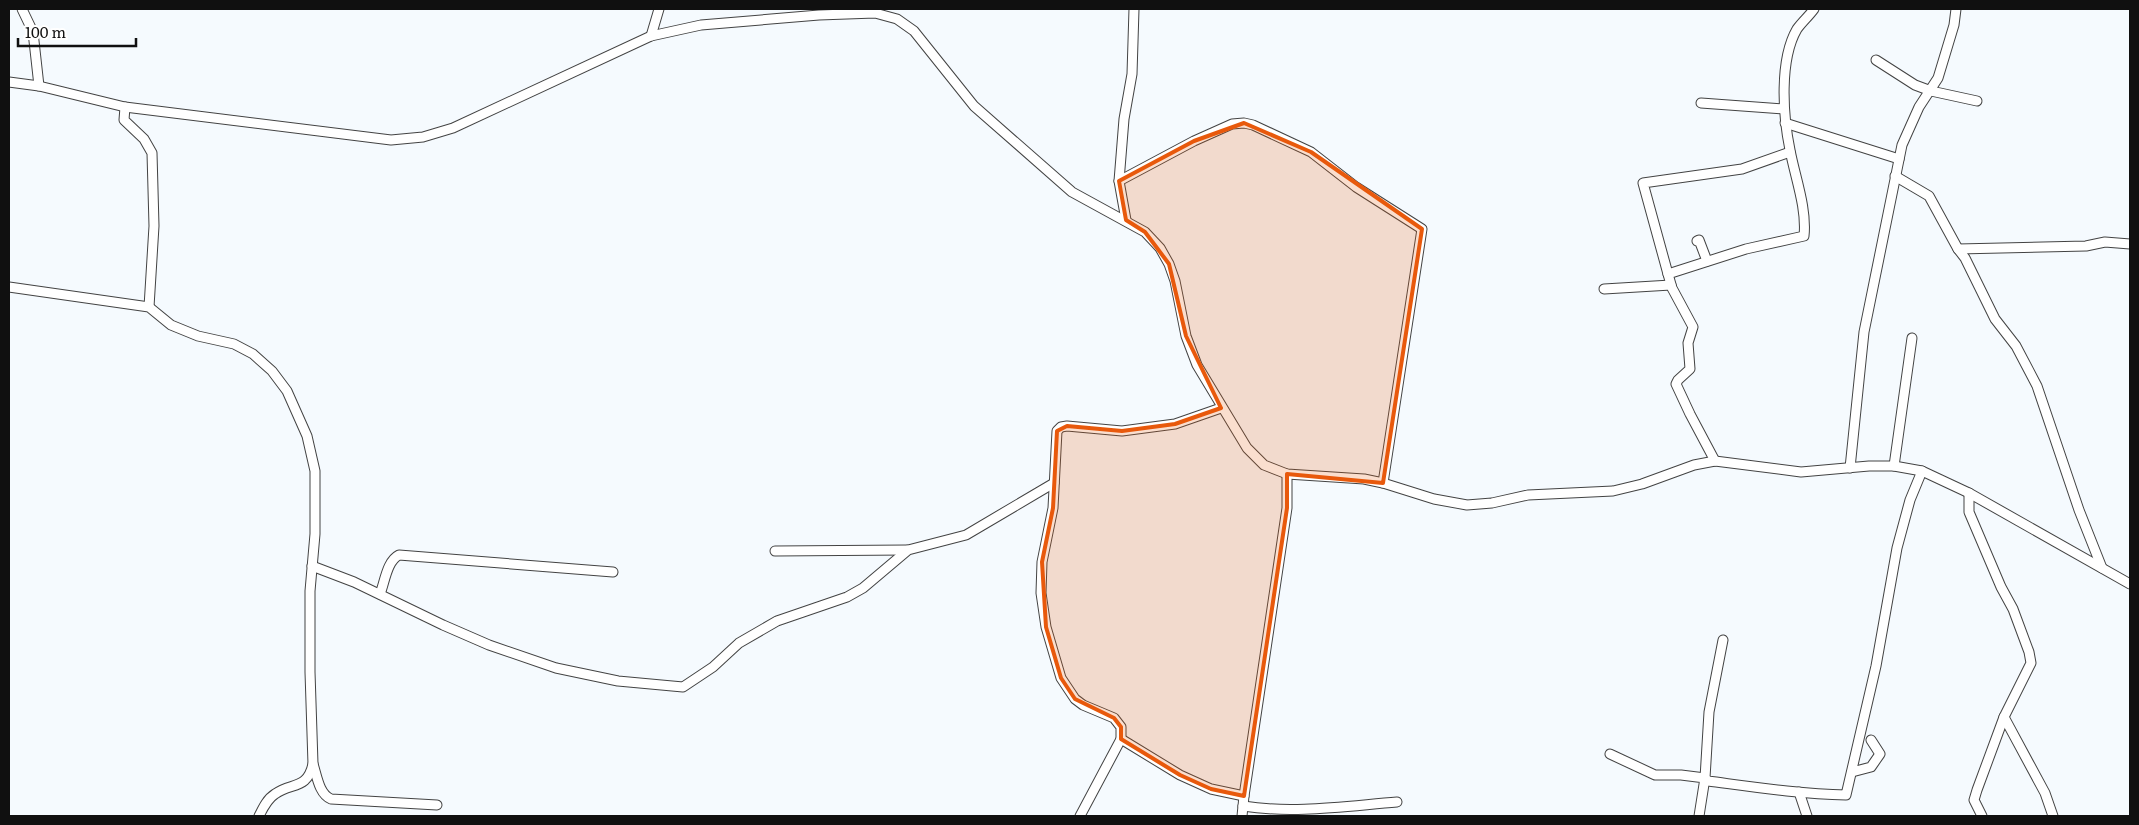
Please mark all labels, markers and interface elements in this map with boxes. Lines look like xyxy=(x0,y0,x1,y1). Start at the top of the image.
scale bar xyxy=(18,15,135,47)
text: 100 m xyxy=(25,20,66,43)

